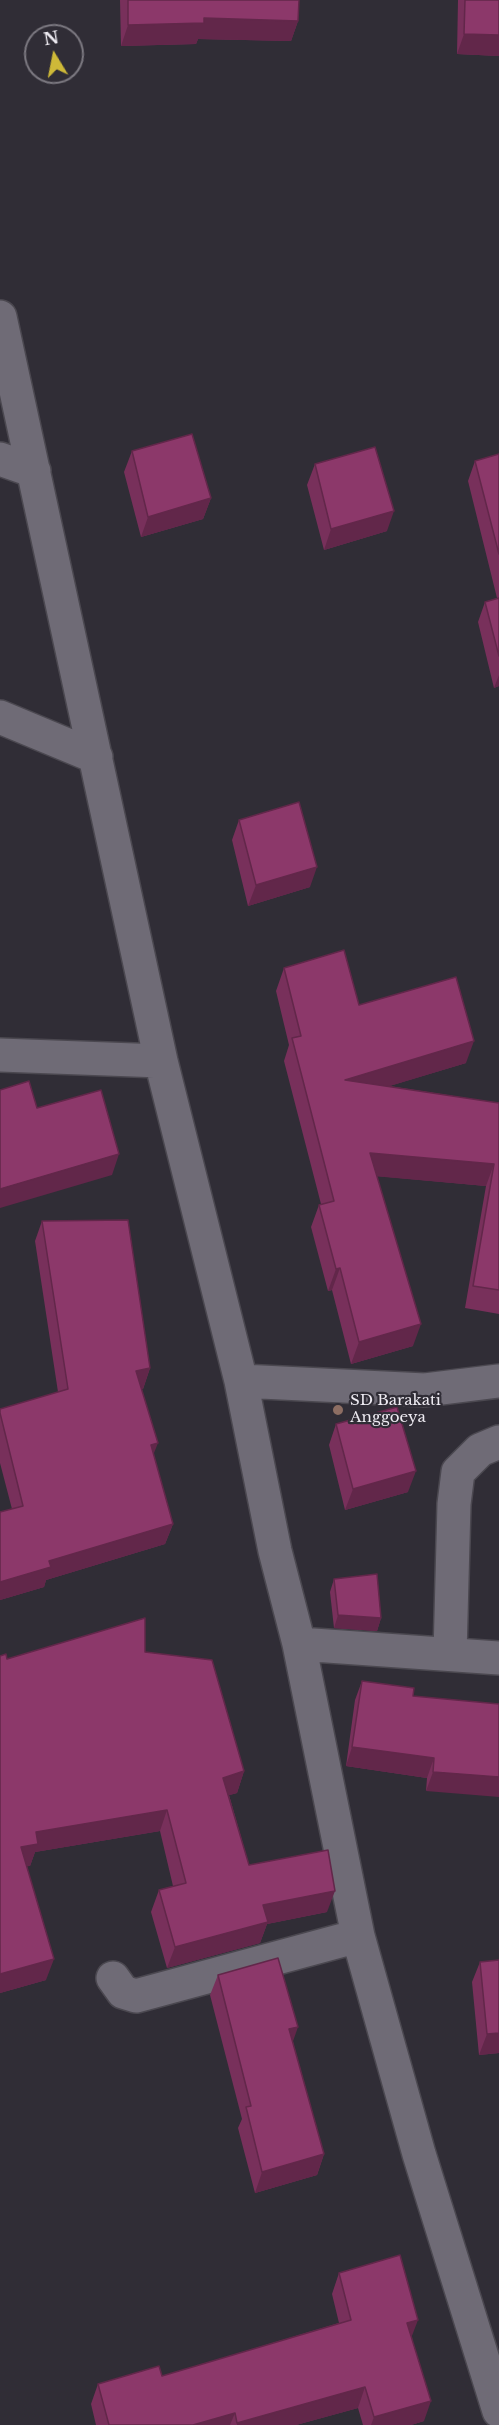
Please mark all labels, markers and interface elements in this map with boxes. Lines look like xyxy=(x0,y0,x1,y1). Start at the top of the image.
north arrow xyxy=(24,24,84,84)
text: N xyxy=(42,27,60,49)
place label: SD Barakati Anggoeya xyxy=(350,1392,441,1427)
marker: SD Barakati Anggoeya xyxy=(331,1403,345,1417)

